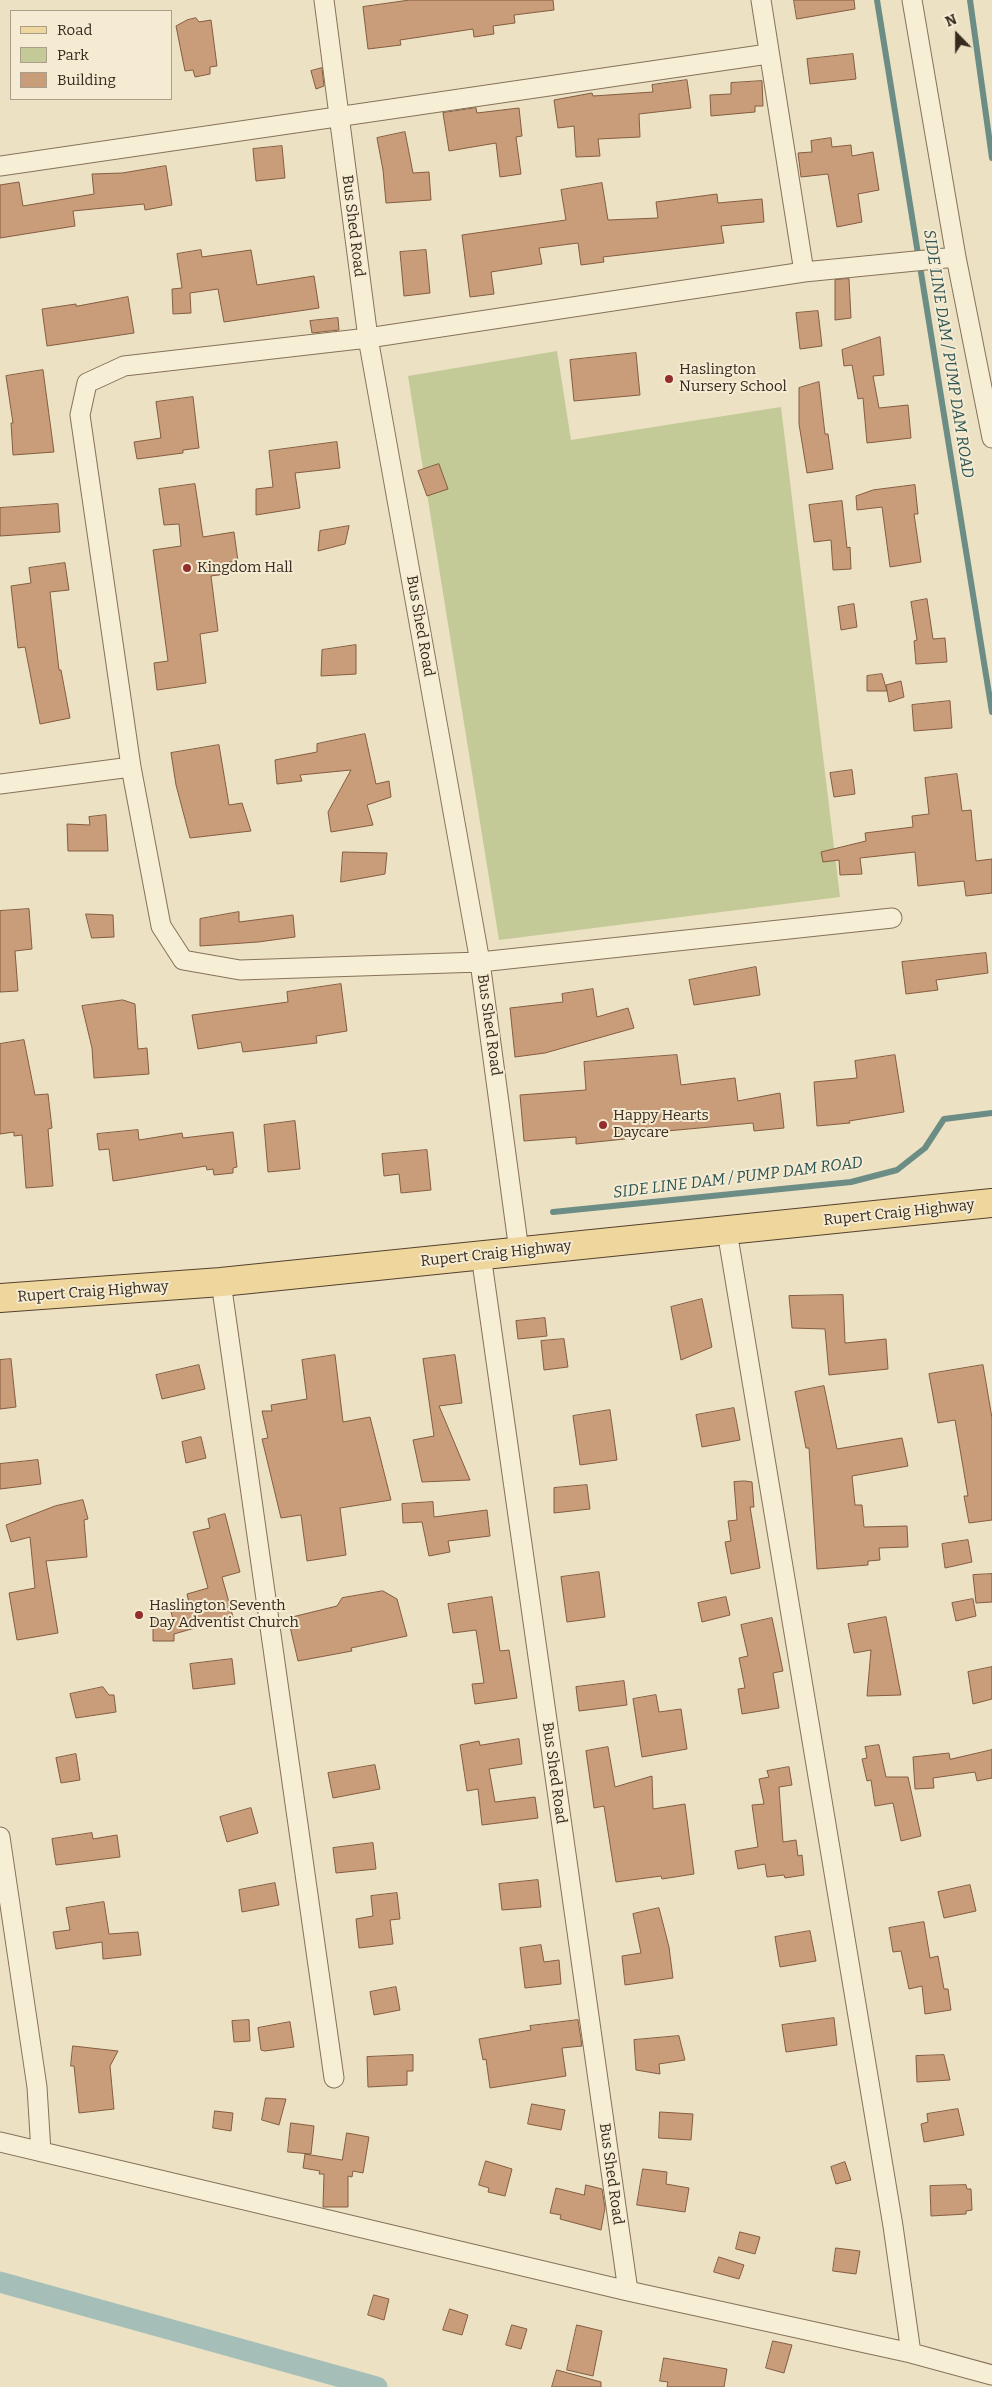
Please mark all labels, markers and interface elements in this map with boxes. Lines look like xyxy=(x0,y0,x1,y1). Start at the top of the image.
legend xyxy=(10,10,172,100)
north arrow xyxy=(932,10,982,60)
text: N xyxy=(943,11,959,31)
text: Road xyxy=(57,21,92,39)
text: Park xyxy=(57,46,89,64)
text: Building xyxy=(57,71,116,89)
street label: Bus Shed Road xyxy=(338,174,368,278)
water label: SIDE LINE DAM / PUMP DAM ROAD xyxy=(919,228,977,480)
place label: Haslington Nursery School xyxy=(679,361,787,396)
marker: Haslington Nursery School xyxy=(663,373,675,385)
place label: Kingdom Hall xyxy=(197,559,293,577)
marker: Kingdom Hall xyxy=(181,562,193,574)
street label: Bus Shed Road xyxy=(402,574,438,678)
street label: Bus Shed Road xyxy=(473,973,505,1077)
place label: Happy Hearts Daycare xyxy=(613,1107,709,1142)
marker: Happy Hearts Daycare xyxy=(597,1119,609,1131)
water label: SIDE LINE DAM / PUMP DAM ROAD xyxy=(612,1153,864,1203)
street label: Rupert Craig Highway xyxy=(823,1196,975,1230)
street label: Rupert Craig Highway xyxy=(420,1237,572,1271)
street label: Rupert Craig Highway xyxy=(17,1278,169,1306)
place label: Haslington Seventh Day Adventist Church xyxy=(149,1597,299,1632)
marker: Haslington Seventh Day Adventist Church xyxy=(133,1609,145,1621)
street label: Bus Shed Road xyxy=(538,1721,570,1825)
street label: Bus Shed Road xyxy=(595,2122,627,2226)

